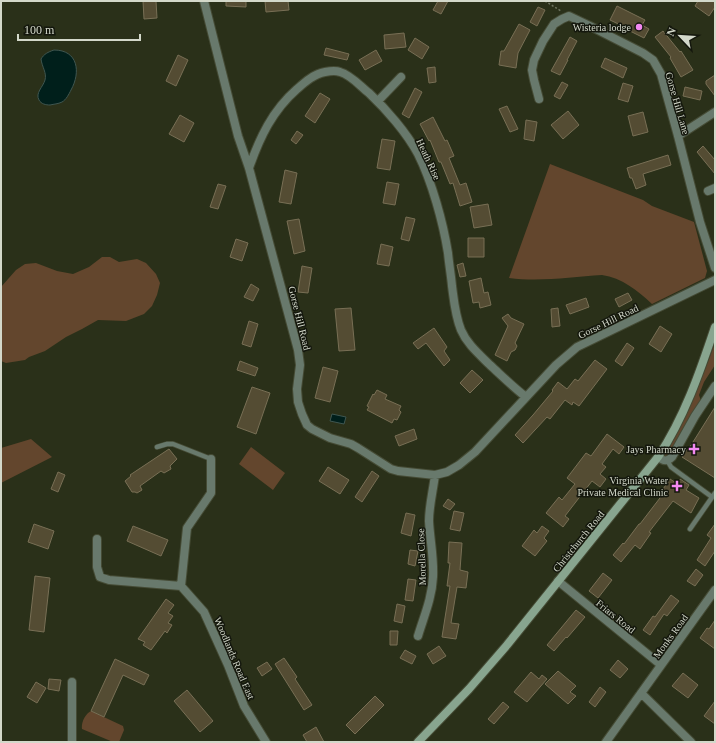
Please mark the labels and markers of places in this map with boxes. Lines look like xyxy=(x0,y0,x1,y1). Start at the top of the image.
place label: Wisteria lodge xyxy=(573,22,632,33)
marker: Wisteria lodge xyxy=(634,22,644,32)
place label: Jays Pharmacy xyxy=(626,444,686,455)
marker: Jays Pharmacy xyxy=(689,444,699,454)
place label: Virginia Water Private Medical Clinic xyxy=(577,475,669,498)
marker: Virginia Water Private Medical Clinic xyxy=(671,480,683,492)

